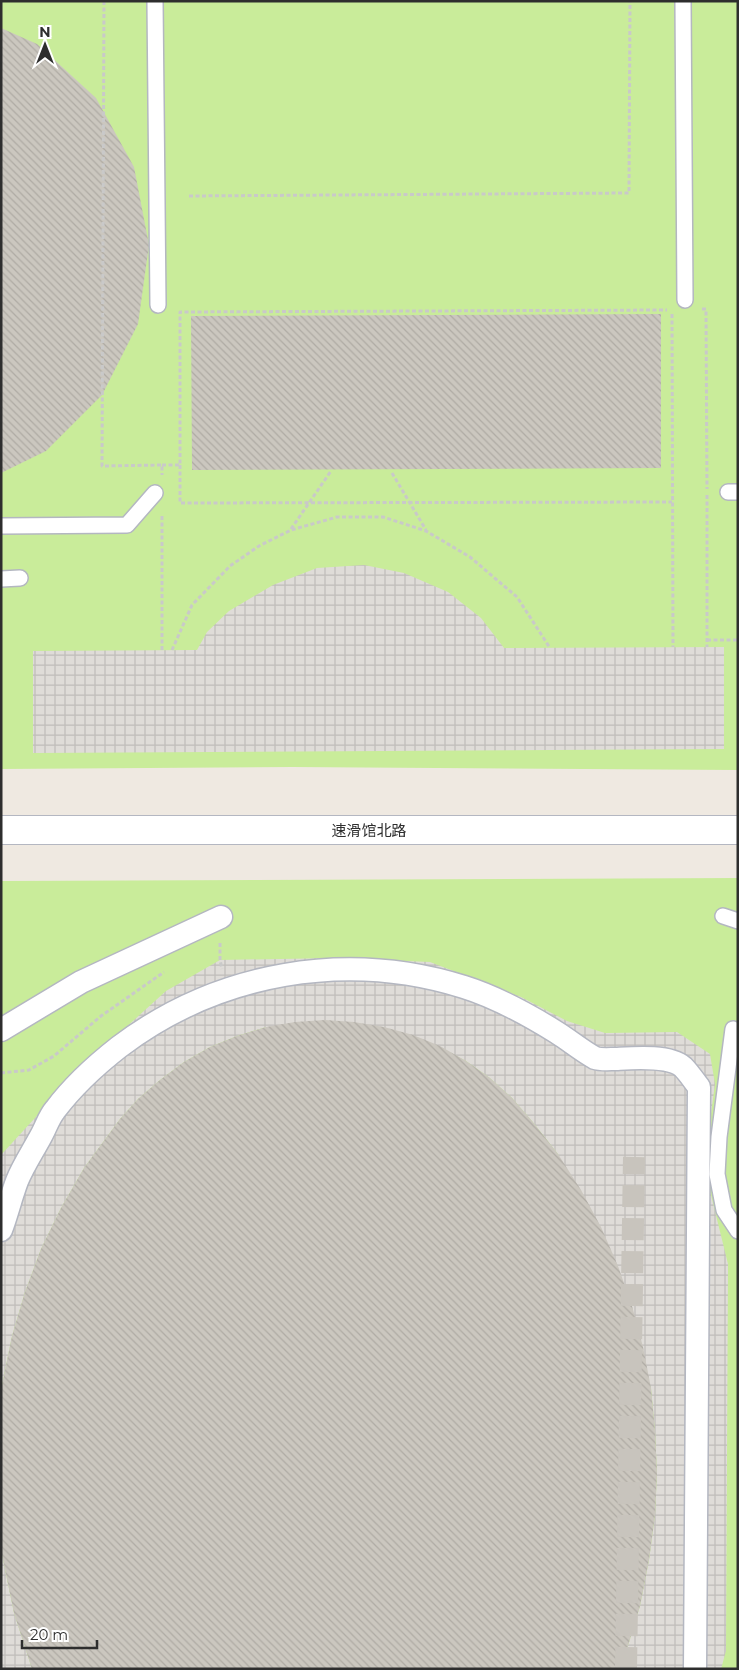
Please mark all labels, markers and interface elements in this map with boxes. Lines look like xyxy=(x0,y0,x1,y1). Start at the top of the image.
north arrow xyxy=(20,20,70,70)
text: N xyxy=(39,23,51,41)
street label: 速滑馆北路 xyxy=(331,821,407,840)
scale bar xyxy=(22,1618,98,1650)
text: 20 m xyxy=(30,1625,68,1644)

